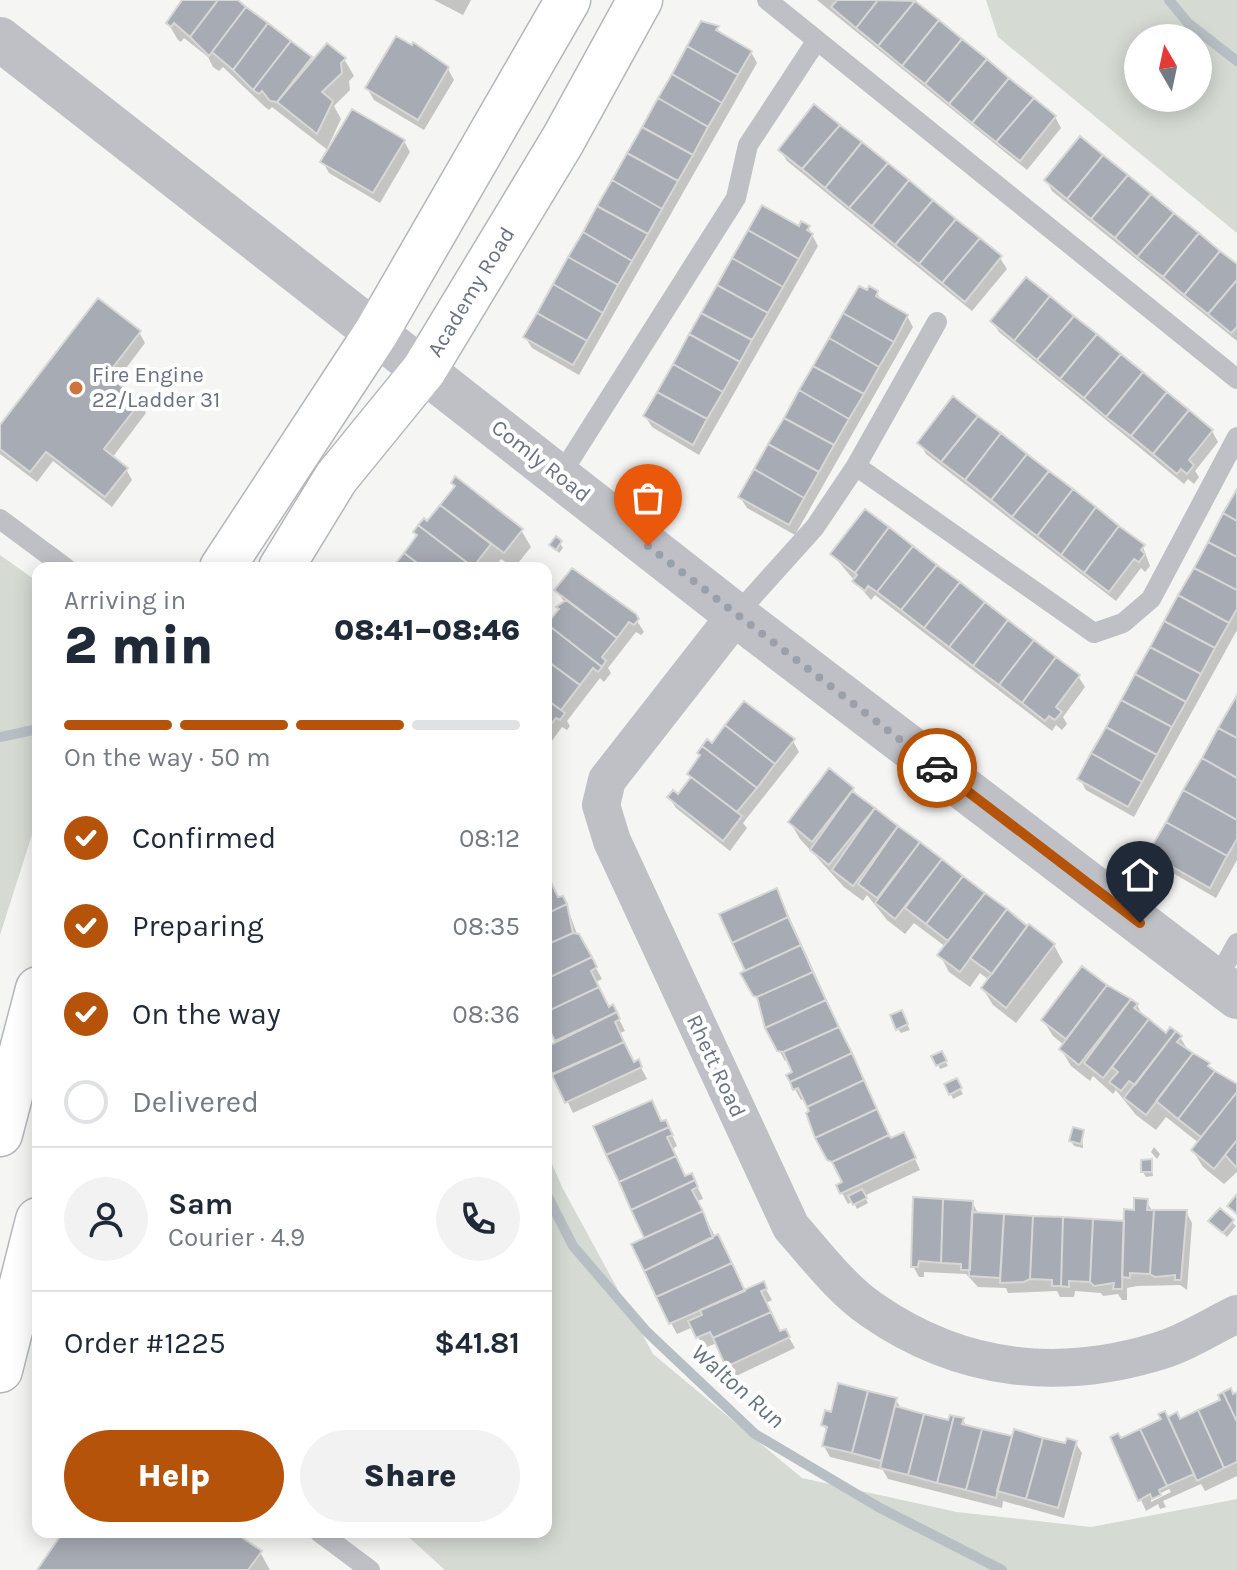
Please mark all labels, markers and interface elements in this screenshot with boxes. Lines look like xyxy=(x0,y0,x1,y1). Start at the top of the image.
north arrow xyxy=(1124,24,1212,112)
map controls xyxy=(1124,24,1212,112)
street label: Academy Road xyxy=(422,222,520,362)
place label: Fire Engine 22/Ladder 31 xyxy=(92,362,220,413)
marker: Fire Engine 22/Ladder 31 xyxy=(67,379,85,397)
street label: Comly Road xyxy=(486,414,596,508)
pin xyxy=(614,464,682,546)
icon: bag xyxy=(626,476,670,520)
text: Arriving in xyxy=(64,585,186,616)
text: 08:41–08:46 xyxy=(334,612,520,648)
text: 2 min xyxy=(64,615,213,676)
courier xyxy=(897,728,977,808)
text: On the way · 50 m xyxy=(64,742,271,773)
icon: car xyxy=(915,746,959,790)
icon: check xyxy=(64,816,108,860)
text: Confirmed xyxy=(132,820,276,856)
text: 08:12 xyxy=(459,823,520,854)
pin xyxy=(1106,841,1174,923)
icon: home xyxy=(1118,853,1162,897)
icon: check xyxy=(64,904,108,948)
text: Preparing xyxy=(132,908,264,944)
text: 08:35 xyxy=(453,911,520,942)
icon: check xyxy=(64,992,108,1036)
text: On the way xyxy=(132,996,281,1032)
text: 08:36 xyxy=(452,999,520,1030)
street label: Rhett Road xyxy=(681,1010,751,1122)
text: Delivered xyxy=(132,1084,259,1120)
button: person xyxy=(64,1177,148,1261)
button: phone xyxy=(436,1177,520,1261)
text: Sam xyxy=(168,1186,233,1222)
text: Courier · 4.9 xyxy=(168,1222,305,1253)
text: Order #1225 xyxy=(64,1325,226,1361)
text: $41.81 xyxy=(434,1325,520,1361)
water label: Walton Run xyxy=(686,1338,790,1434)
button: Help xyxy=(64,1430,284,1522)
button: Share xyxy=(300,1430,520,1522)

